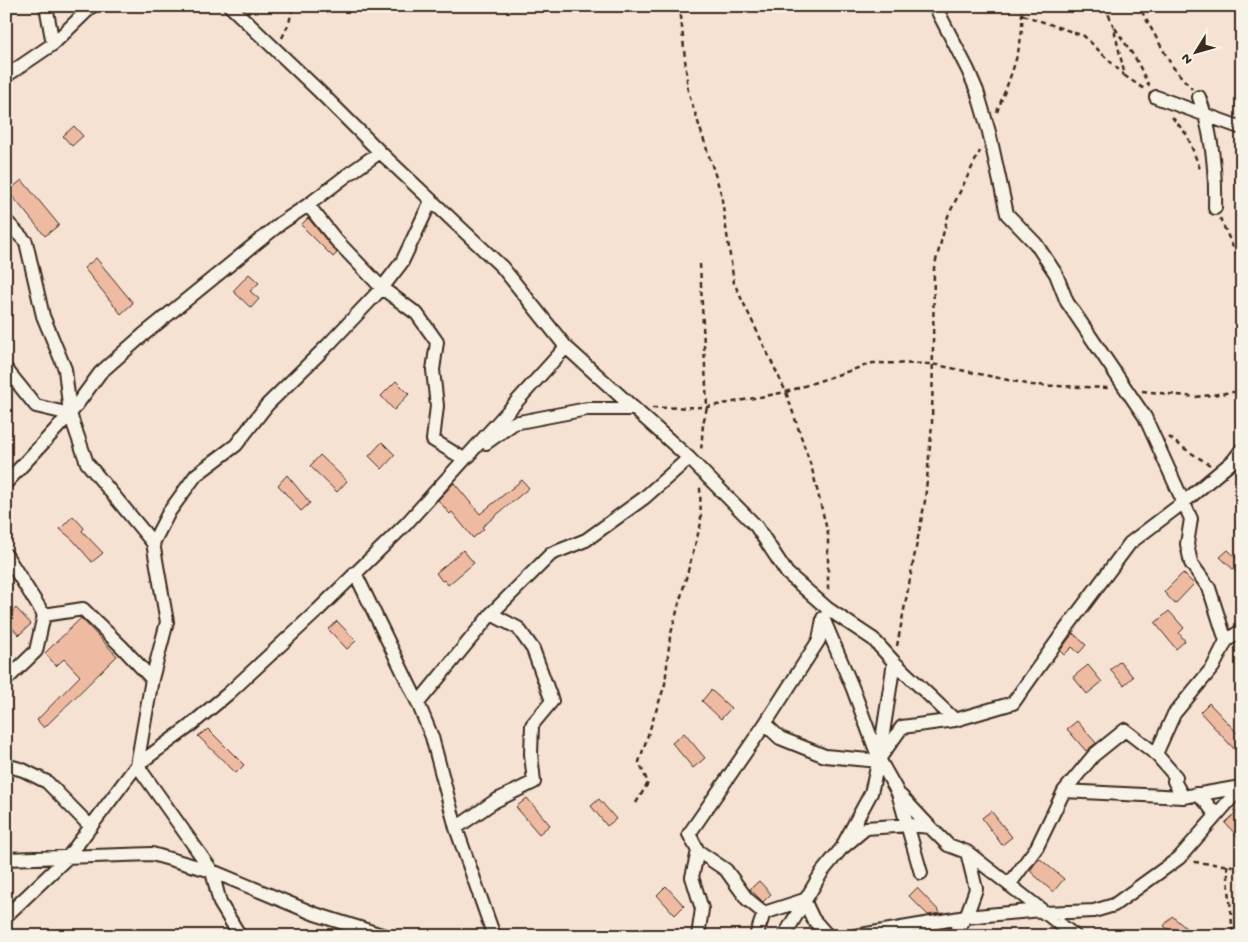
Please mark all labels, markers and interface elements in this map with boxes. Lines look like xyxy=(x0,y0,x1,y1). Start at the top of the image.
north arrow xyxy=(1170,28,1220,78)
text: N xyxy=(1178,50,1197,67)

